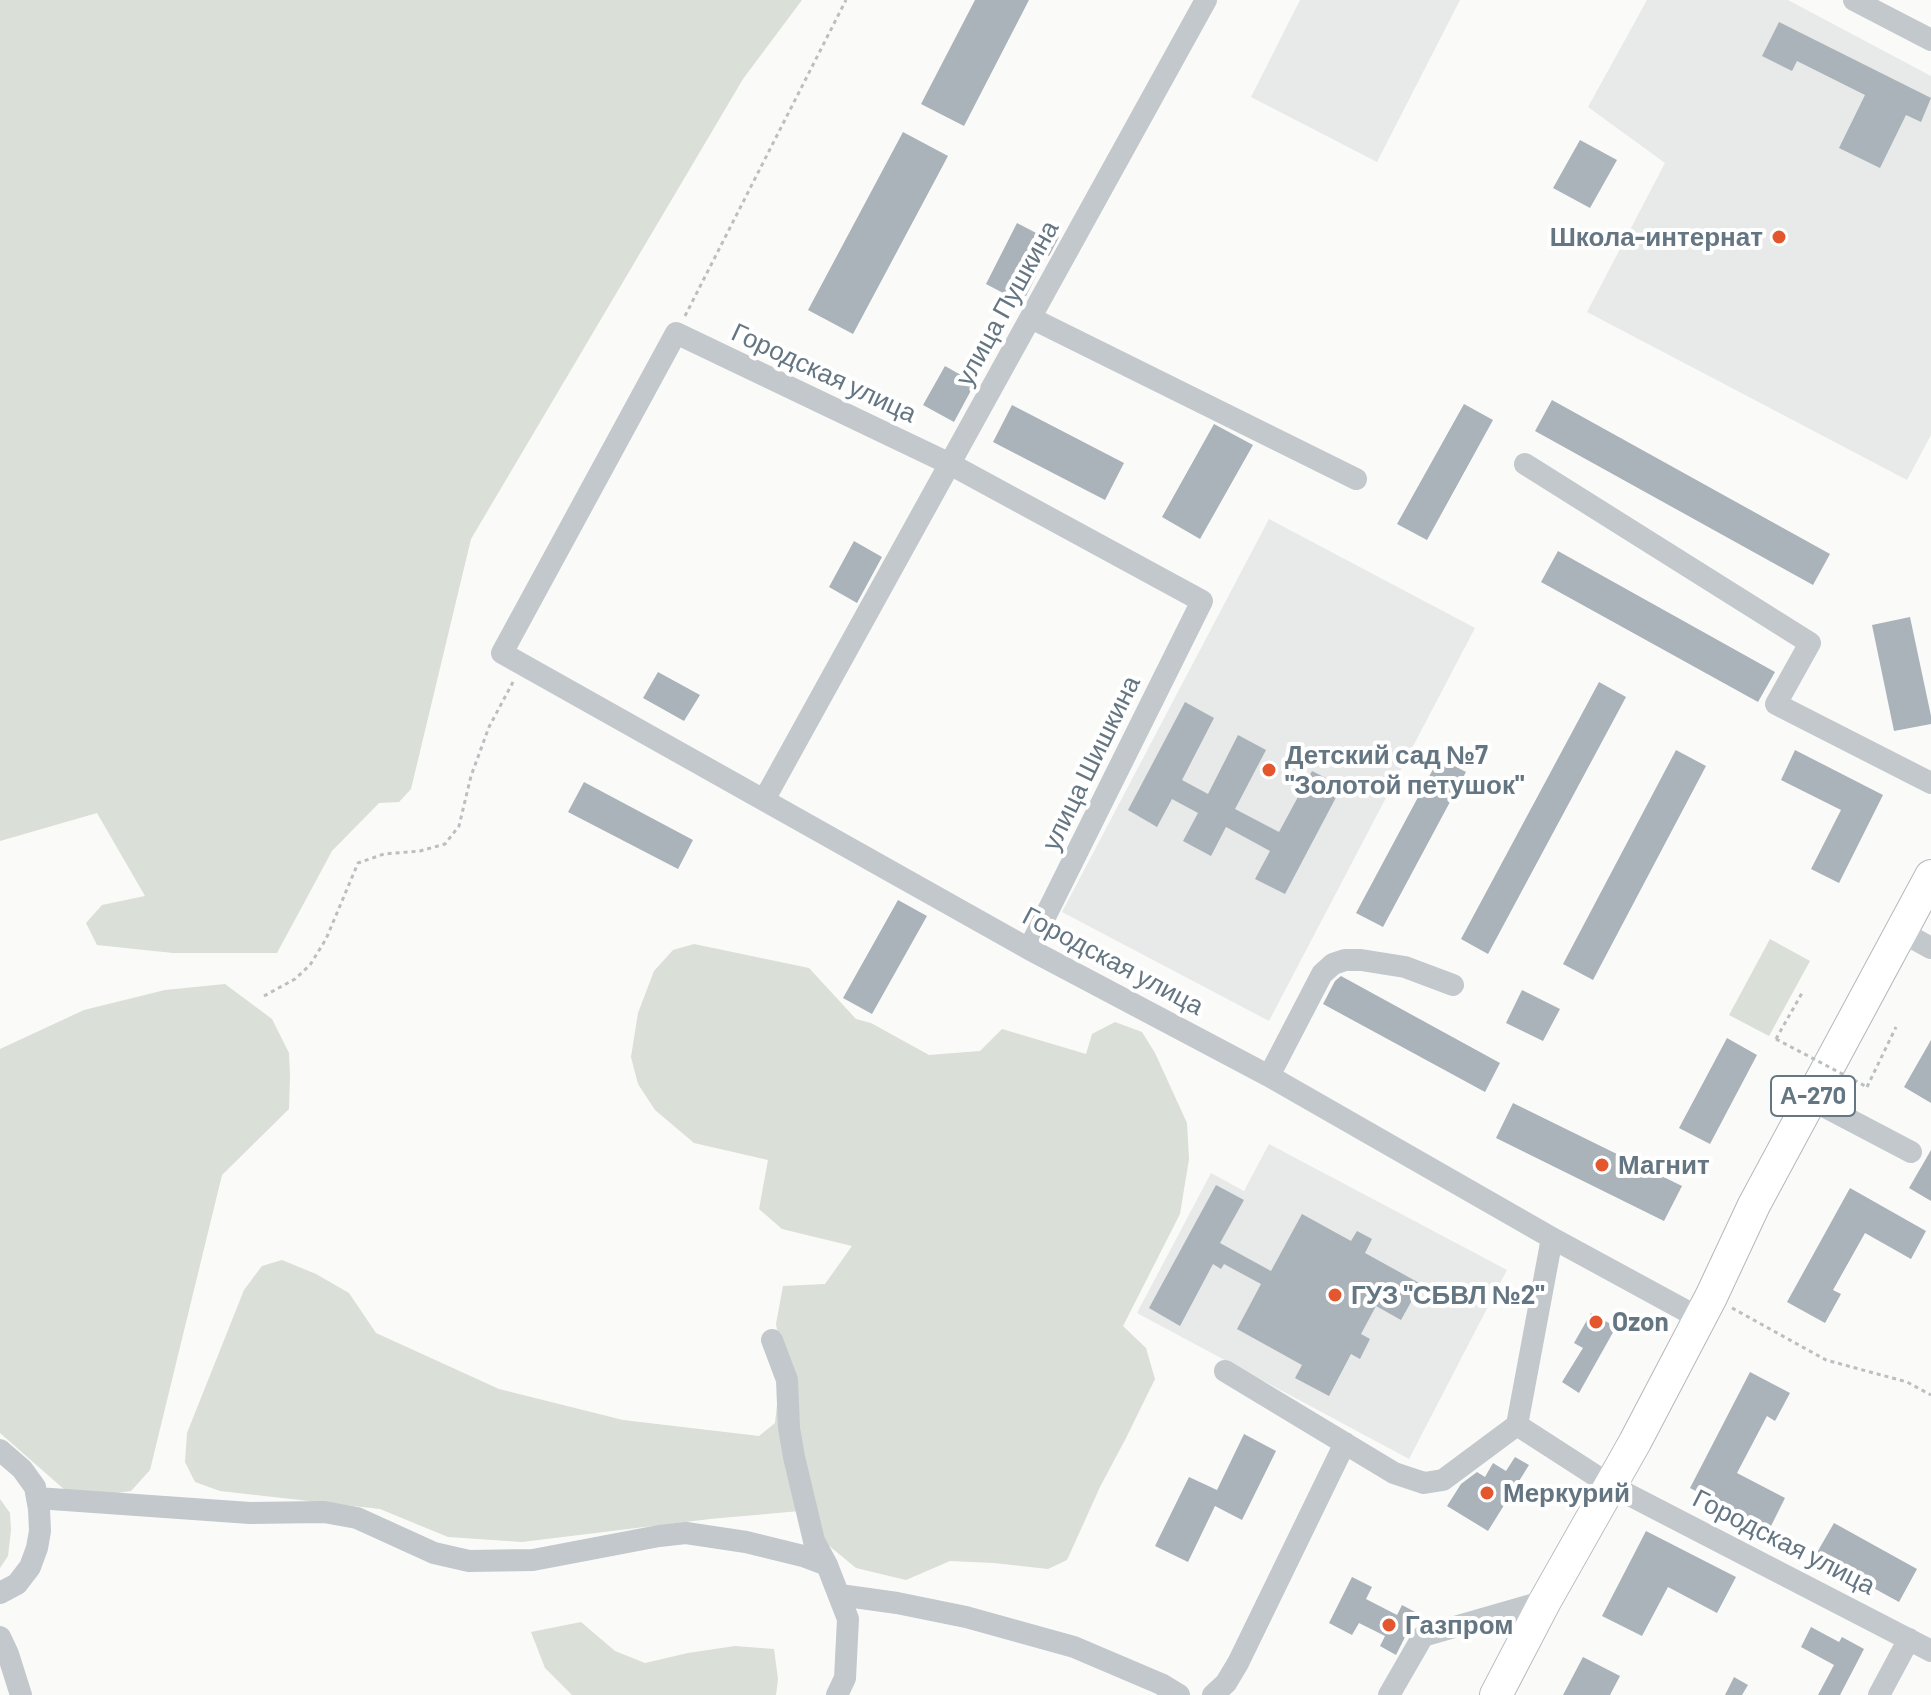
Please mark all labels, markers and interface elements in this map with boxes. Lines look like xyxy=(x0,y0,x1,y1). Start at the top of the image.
street label: улица Пушкина xyxy=(949,215,1065,391)
place label: Школа-интернат xyxy=(1550,221,1763,253)
marker: Школа-интернат xyxy=(1770,228,1788,246)
street label: Городская улица xyxy=(727,316,921,430)
street label: улица Шишкина xyxy=(1035,671,1147,855)
place label: Детский сад №7 "Золотой петушок" xyxy=(1285,739,1524,800)
marker: Детский сад №7 "Золотой петушок" xyxy=(1260,761,1278,779)
street label: Городская улица xyxy=(1017,900,1209,1022)
road number: А-270 xyxy=(1771,1076,1855,1116)
place label: Магнит xyxy=(1618,1149,1710,1181)
marker: Магнит xyxy=(1593,1156,1611,1174)
place label: ГУЗ "СБВЛ №2" xyxy=(1351,1279,1545,1311)
marker: ГУЗ "СБВЛ №2" xyxy=(1326,1286,1344,1304)
place label: Ozon xyxy=(1612,1306,1669,1338)
marker: Ozon xyxy=(1587,1313,1605,1331)
place label: Меркурий xyxy=(1503,1477,1630,1509)
street label: Городская улица xyxy=(1688,1483,1880,1601)
marker: Меркурий xyxy=(1478,1484,1496,1502)
place label: Газпром xyxy=(1405,1609,1513,1641)
marker: Газпром xyxy=(1380,1616,1398,1634)

